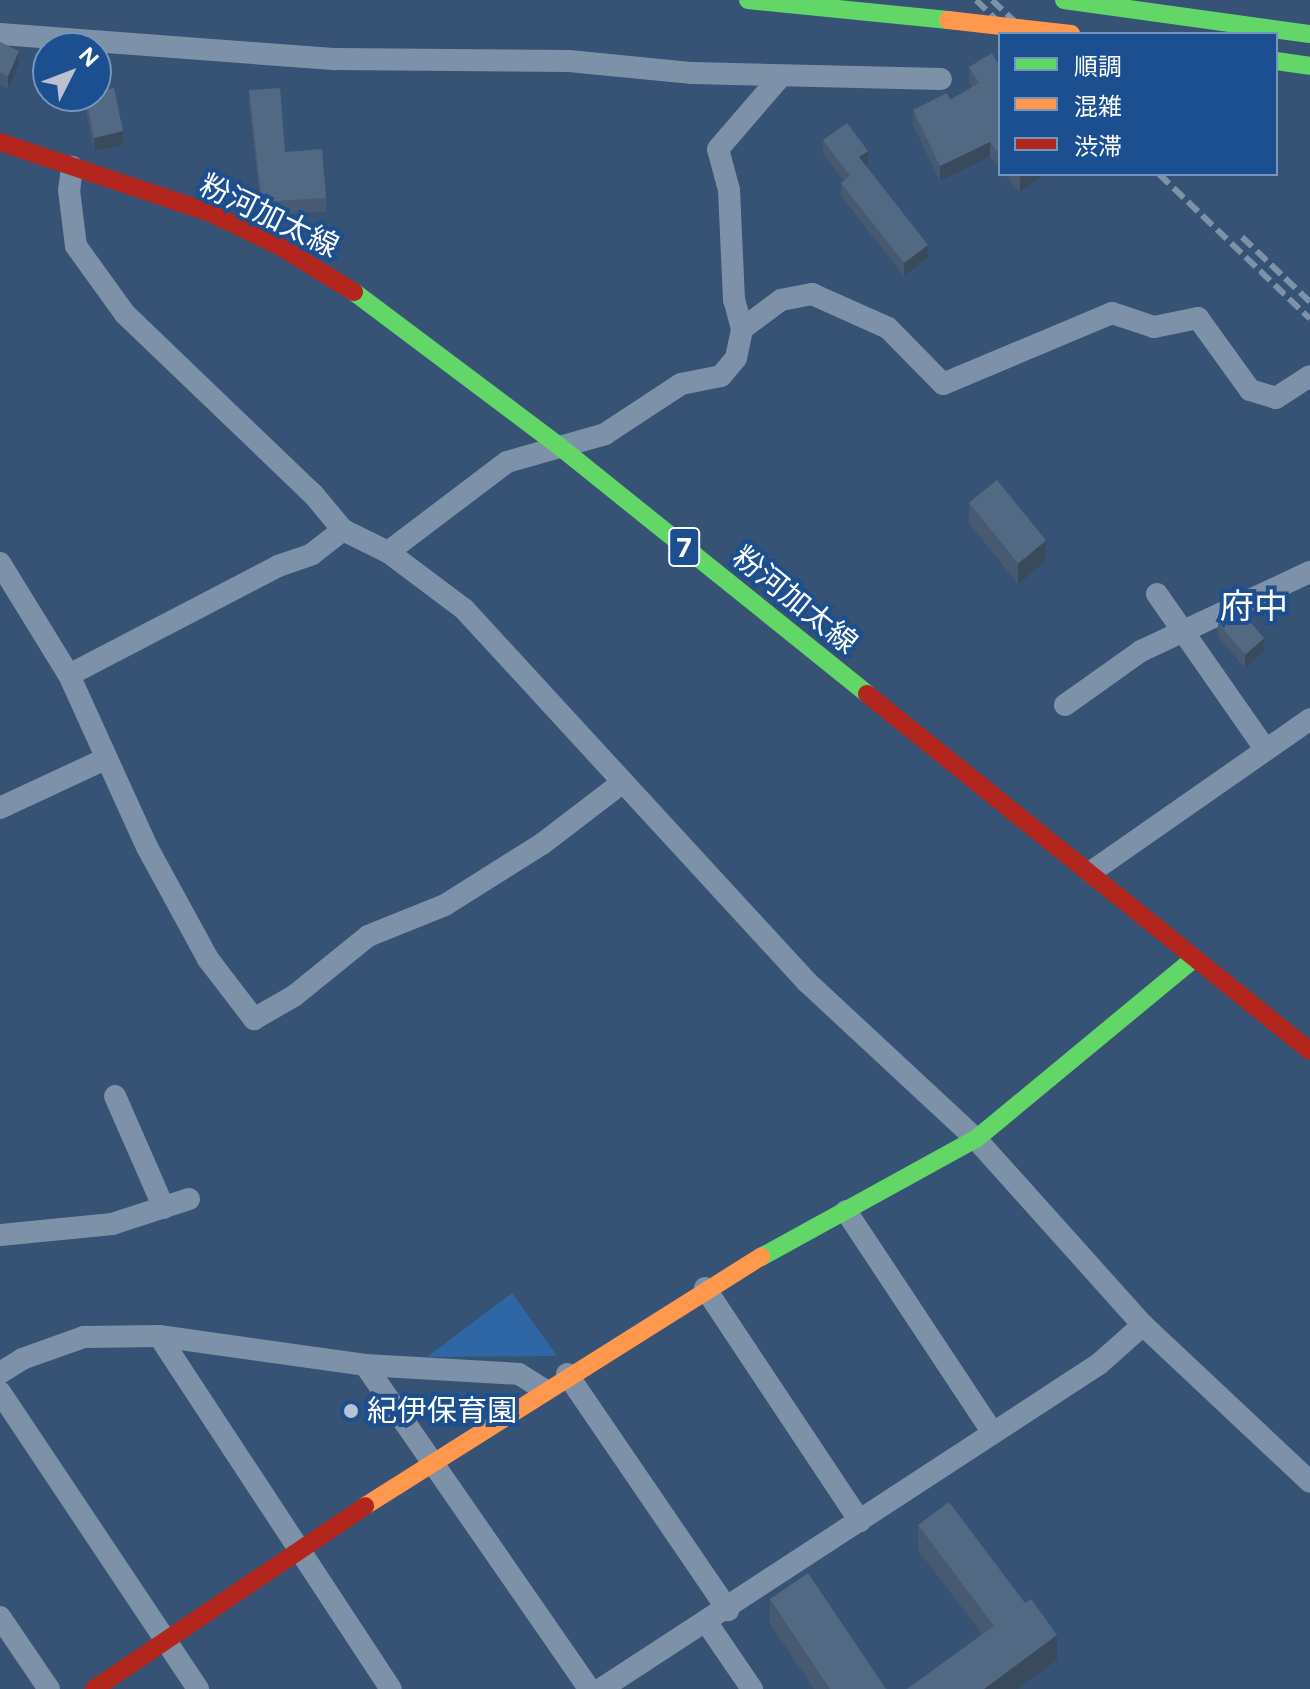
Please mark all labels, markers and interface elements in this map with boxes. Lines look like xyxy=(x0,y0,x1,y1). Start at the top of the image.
north arrow xyxy=(32,32,112,112)
legend xyxy=(998,32,1278,176)
text: N xyxy=(73,42,104,72)
text: 順調 xyxy=(1074,52,1122,81)
text: 混雑 xyxy=(1074,92,1122,121)
text: 渋滞 xyxy=(1074,132,1122,161)
street label: 粉河加太線 xyxy=(194,167,344,265)
road number: 7 xyxy=(668,523,700,571)
street label: 粉河加太線 xyxy=(725,539,865,661)
district label: 府中 xyxy=(1220,587,1288,627)
place label: 紀伊保育園 xyxy=(367,1393,517,1429)
marker: 紀伊保育園 xyxy=(342,1402,360,1420)

